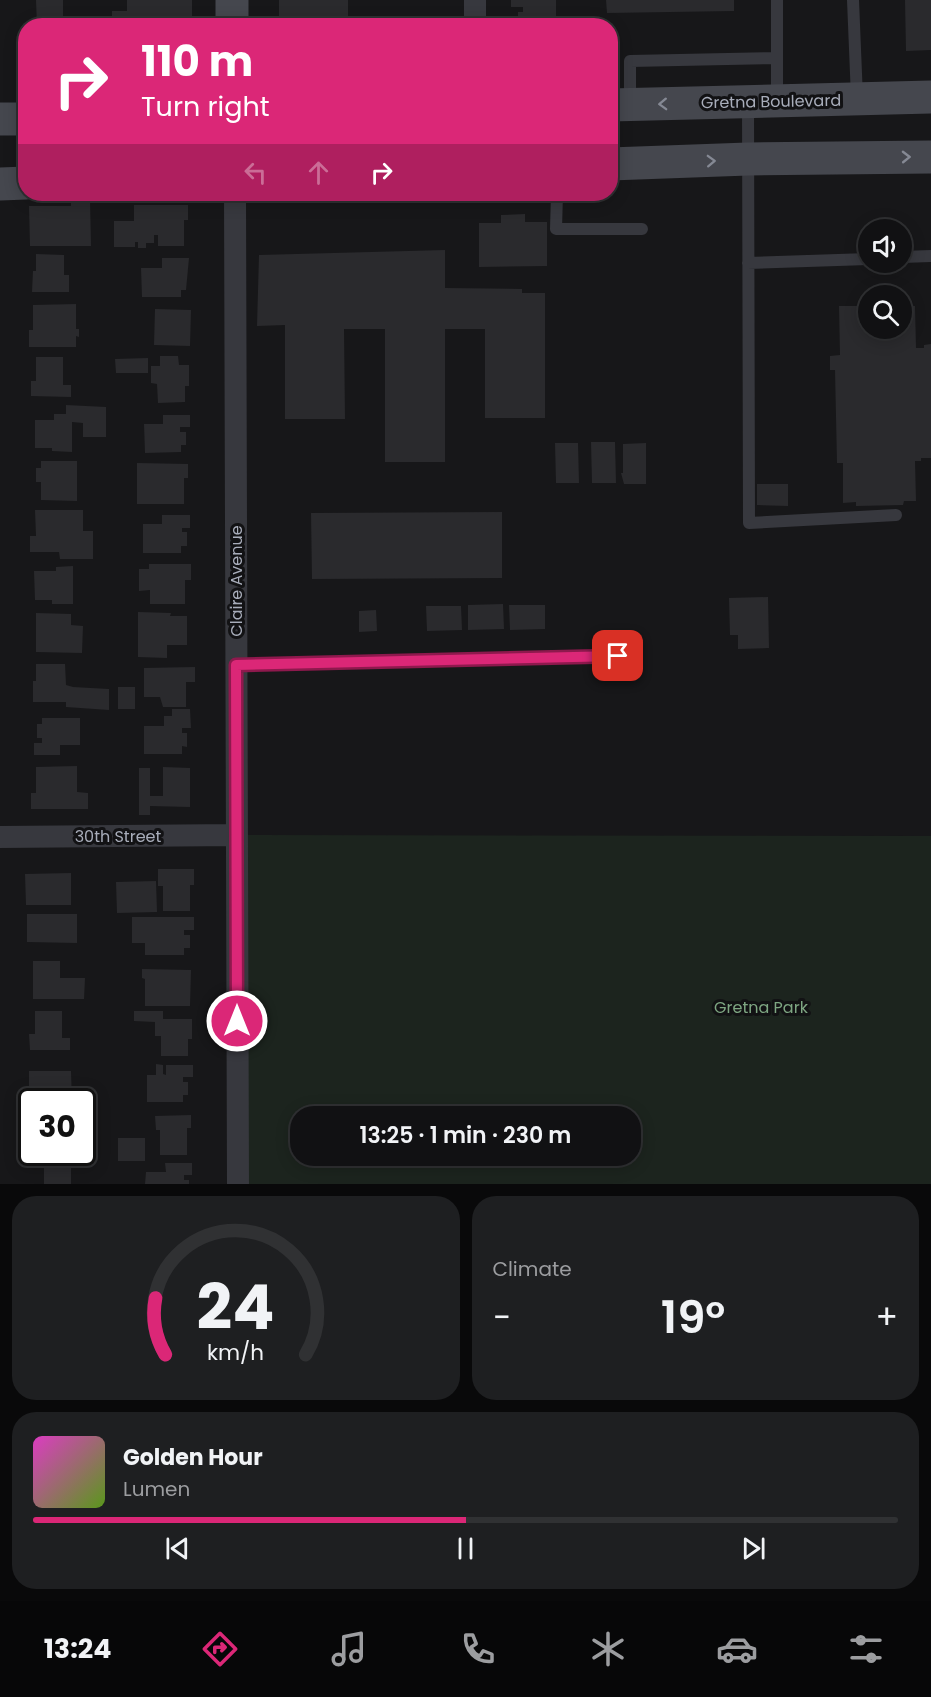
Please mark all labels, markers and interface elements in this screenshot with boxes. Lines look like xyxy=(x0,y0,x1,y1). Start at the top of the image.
text: 110 m xyxy=(141,32,253,91)
icon: right xyxy=(42,42,120,120)
text: Turn right xyxy=(141,88,270,125)
street label: Gretna Boulevard xyxy=(701,89,841,114)
one-way arrow xyxy=(658,98,667,110)
one-way arrow xyxy=(901,151,910,163)
one-way arrow xyxy=(706,154,715,167)
icon: left xyxy=(239,156,272,189)
icon: ahead xyxy=(302,156,335,189)
icon: right xyxy=(365,156,398,189)
map controls xyxy=(858,219,912,339)
button: sound xyxy=(858,219,912,273)
button: search xyxy=(858,285,912,339)
street label: Claire Avenue xyxy=(225,525,248,637)
pin xyxy=(592,630,643,681)
icon: arrive xyxy=(601,639,634,672)
street label: 30th Street xyxy=(75,825,162,848)
position arrow xyxy=(205,989,269,1053)
park label: Gretna Park xyxy=(714,996,809,1019)
speed limit sign: 30 xyxy=(18,1088,96,1166)
text: 13:25 · 1 min · 230 m xyxy=(360,1120,571,1151)
text: Climate xyxy=(493,1255,572,1283)
text: 24 xyxy=(197,1263,275,1351)
text: 19° xyxy=(661,1286,725,1349)
text: − xyxy=(493,1294,511,1341)
text: + xyxy=(875,1294,898,1341)
text: km/h xyxy=(207,1337,264,1368)
text: Golden Hour xyxy=(123,1442,263,1473)
text: Lumen xyxy=(123,1475,190,1503)
icon: previous xyxy=(161,1532,194,1565)
icon: pause xyxy=(449,1532,482,1565)
icon: next xyxy=(737,1532,770,1565)
icon: directions xyxy=(199,1628,241,1670)
icon: music xyxy=(328,1628,370,1670)
icon: phone xyxy=(457,1628,499,1670)
icon: climate xyxy=(587,1628,629,1670)
icon: car xyxy=(716,1628,758,1670)
icon: filters xyxy=(845,1628,887,1670)
text: 13:24 xyxy=(44,1630,112,1667)

